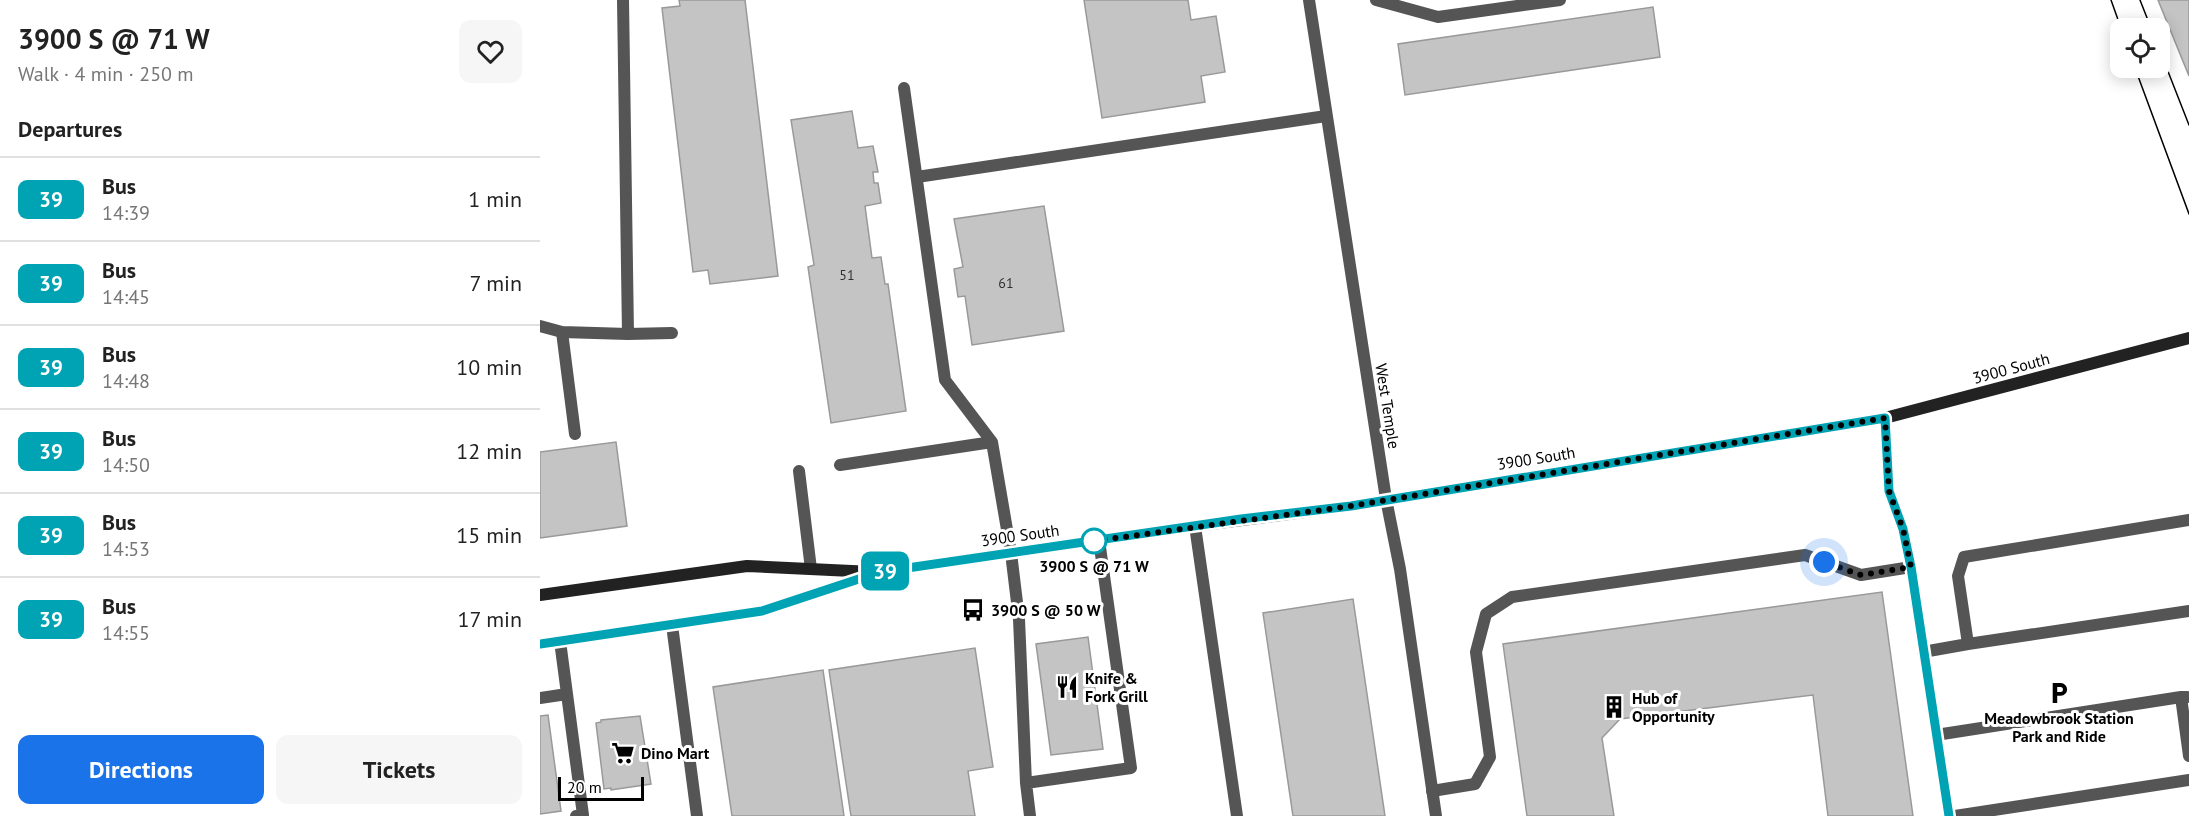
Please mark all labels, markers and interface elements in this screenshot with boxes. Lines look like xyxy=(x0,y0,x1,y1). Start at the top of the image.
map controls xyxy=(2110,18,2170,78)
button: locate xyxy=(2110,18,2170,78)
text: 3900 S @ 71 W xyxy=(18,20,210,57)
button: heart xyxy=(459,20,522,83)
text: Walk · 4 min · 250 m xyxy=(18,61,194,87)
text: Departures xyxy=(18,115,122,143)
text: Bus xyxy=(102,172,136,200)
text: 1 min xyxy=(468,185,522,213)
text: 39 xyxy=(39,186,63,213)
text: 14:39 xyxy=(102,200,150,226)
text: Bus xyxy=(102,256,136,284)
house number: 51 xyxy=(839,266,855,284)
text: 7 min xyxy=(470,269,522,297)
text: 39 xyxy=(39,270,63,297)
house number: 61 xyxy=(998,274,1014,292)
text: 14:45 xyxy=(102,284,150,310)
text: Bus xyxy=(102,340,136,368)
street label: 3900 South xyxy=(1970,348,2052,388)
text: 10 min xyxy=(456,353,522,381)
text: 39 xyxy=(39,354,63,381)
street label: West Temple xyxy=(1371,362,1405,450)
text: 14:48 xyxy=(102,368,150,394)
text: Bus xyxy=(102,424,136,452)
text: 12 min xyxy=(456,437,522,465)
text: 39 xyxy=(39,438,63,465)
street label: 3900 South xyxy=(1495,442,1577,474)
text: 14:50 xyxy=(102,452,150,478)
text: Bus xyxy=(102,508,136,536)
street label: 3900 South xyxy=(979,520,1061,550)
text: 15 min xyxy=(456,521,522,549)
text: 39 xyxy=(39,522,63,549)
marker: 3900 S @ 71 W xyxy=(1081,528,1107,554)
text: 14:53 xyxy=(102,536,150,562)
your location xyxy=(1809,547,1839,577)
line badge: 39 xyxy=(858,552,912,590)
place label: 3900 S @ 71 W xyxy=(1039,556,1149,576)
text: 39 xyxy=(873,558,897,585)
text: Bus xyxy=(102,592,136,620)
bus stop icon: 3900 S @ 50 W xyxy=(960,597,986,623)
place label: 3900 S @ 50 W xyxy=(991,600,1101,620)
text: 17 min xyxy=(458,605,522,633)
text: 39 xyxy=(39,606,63,633)
text: 14:55 xyxy=(102,620,150,646)
place label: Knife & Fork Grill xyxy=(1085,668,1148,706)
restaurant icon: Knife & Fork Grill xyxy=(1054,674,1080,700)
parking icon: Meadowbrook Station Park and Ride xyxy=(2046,680,2072,706)
place label: Hub of Opportunity xyxy=(1632,688,1715,726)
building icon: Hub of Opportunity xyxy=(1601,694,1627,720)
place label: Meadowbrook Station Park and Ride xyxy=(1984,708,2134,746)
button: Directions xyxy=(18,735,264,804)
button: Tickets xyxy=(276,735,522,804)
supermarket icon: Dino Mart xyxy=(610,740,636,766)
place label: Dino Mart xyxy=(641,743,710,763)
scale bar xyxy=(558,774,644,802)
text: 20 m xyxy=(567,777,602,797)

